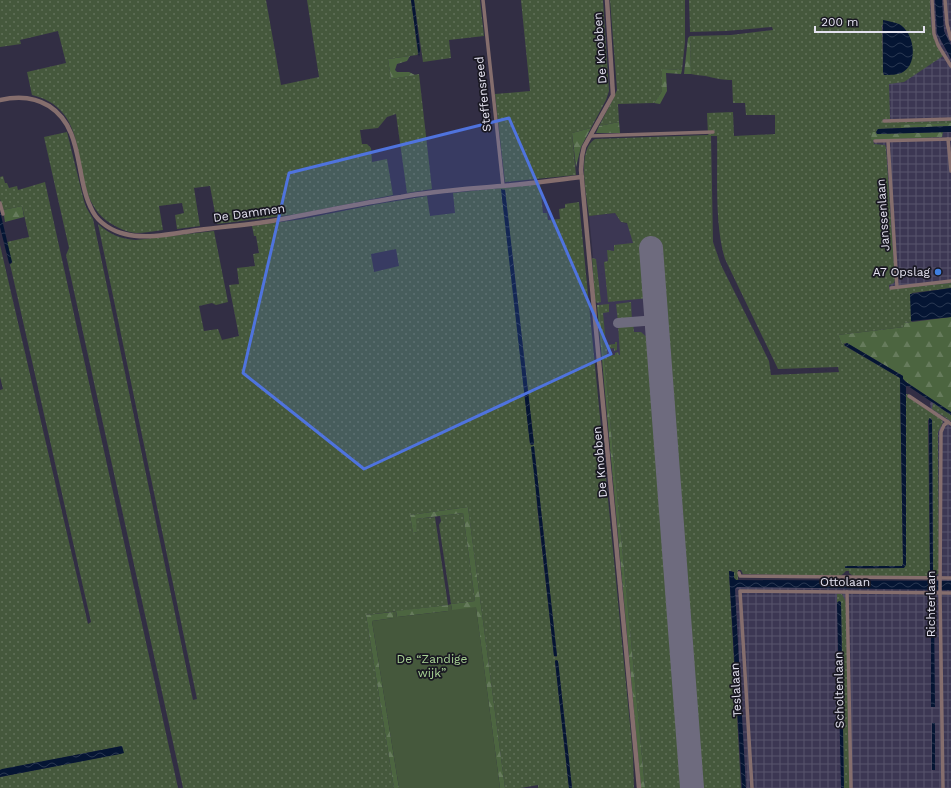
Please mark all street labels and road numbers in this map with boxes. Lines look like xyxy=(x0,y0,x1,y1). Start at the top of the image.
street label: De Knobben xyxy=(591,12,609,84)
street label: Steffensreed xyxy=(472,56,494,132)
street label: Janssenlaan xyxy=(873,178,893,252)
street label: De Dammen xyxy=(212,201,286,225)
street label: De Knobben xyxy=(590,426,610,498)
street label: Richterlaan xyxy=(924,571,938,637)
street label: Ottolaan xyxy=(820,575,870,589)
street label: Scholtenlaan xyxy=(831,652,847,728)
street label: Teslalaan xyxy=(728,663,744,717)

